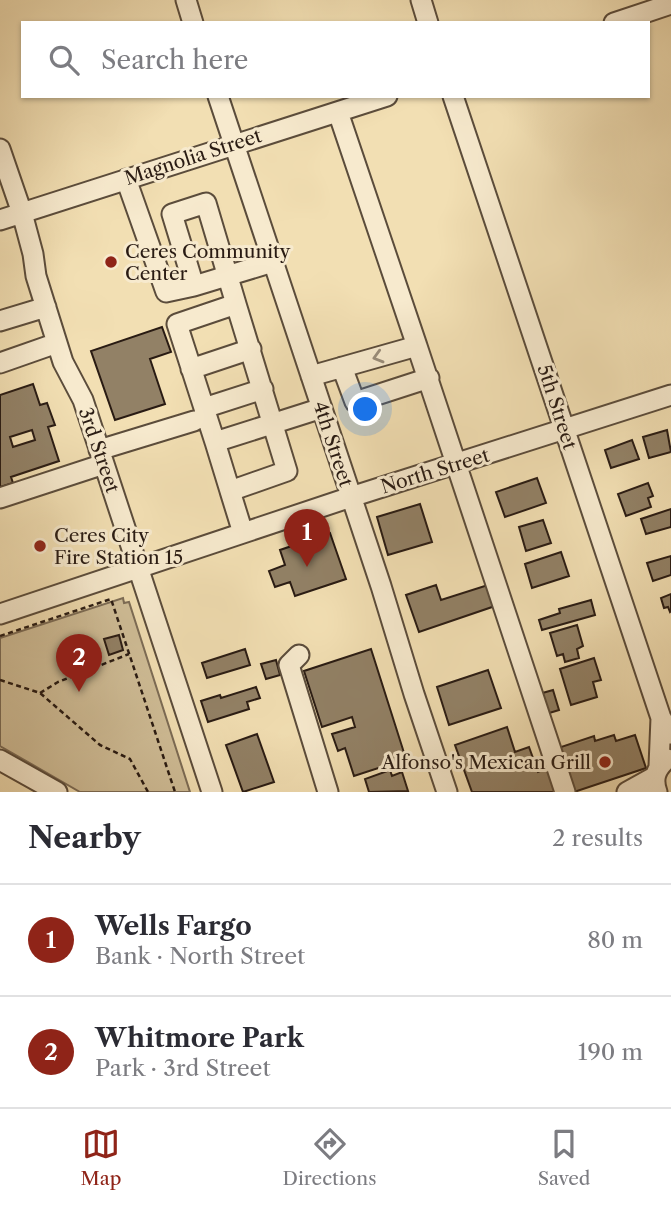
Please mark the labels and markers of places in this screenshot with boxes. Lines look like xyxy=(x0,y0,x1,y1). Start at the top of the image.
place label: Ceres Community Center xyxy=(125,240,291,285)
marker: Ceres Community Center xyxy=(103,254,119,270)
pin: 1 xyxy=(284,509,330,567)
place label: Ceres City Fire Station 15 xyxy=(54,524,183,569)
marker: Ceres City Fire Station 15 xyxy=(32,538,48,554)
pin: 2 xyxy=(56,634,102,692)
place label: Alfonso's Mexican Grill xyxy=(380,751,591,774)
marker: Alfonso's Mexican Grill xyxy=(597,754,613,770)

